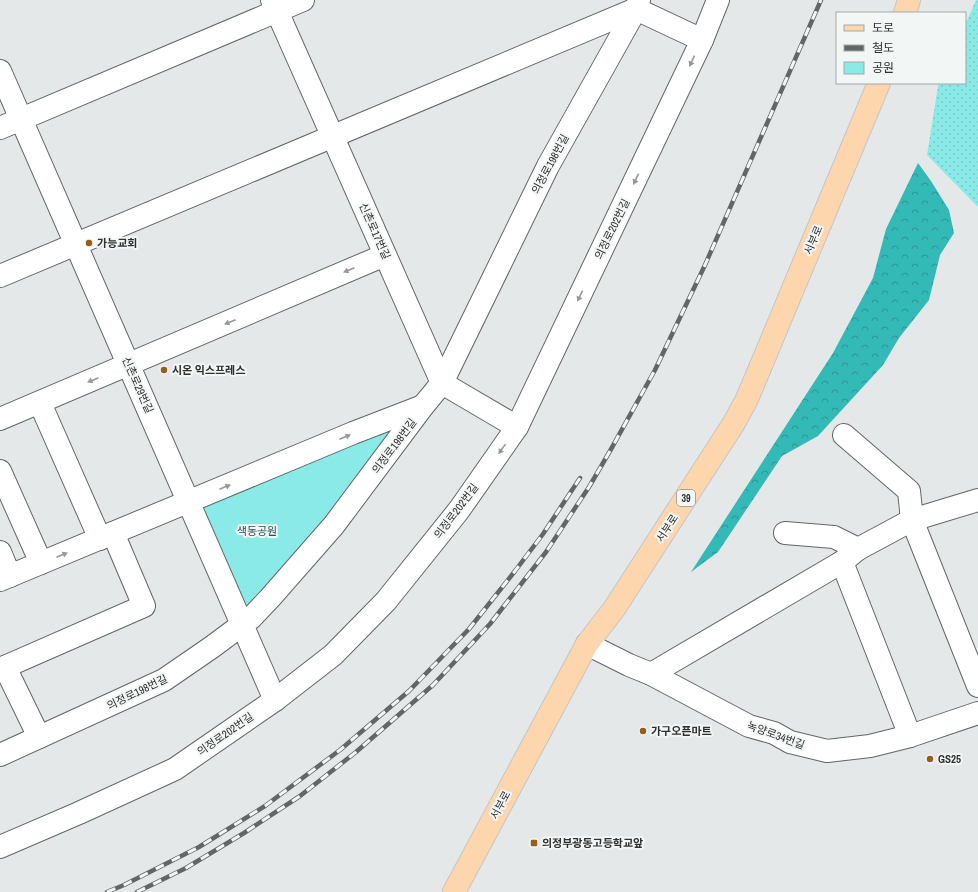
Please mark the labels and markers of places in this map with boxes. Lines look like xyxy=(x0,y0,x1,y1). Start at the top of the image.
place label: 가능교회 xyxy=(97,236,137,250)
marker: 가능교회 xyxy=(84,238,94,248)
place label: 시온 익스프레스 xyxy=(172,363,245,377)
marker: 시온 익스프레스 xyxy=(159,365,169,375)
place label: 가구오픈마트 xyxy=(651,724,712,738)
marker: 가구오픈마트 xyxy=(638,726,648,736)
place label: GS25 xyxy=(938,752,961,766)
marker: GS25 xyxy=(925,754,935,764)
place label: 의정부광동고등학교앞 xyxy=(542,836,643,850)
marker: 의정부광동고등학교앞 xyxy=(529,838,539,848)

